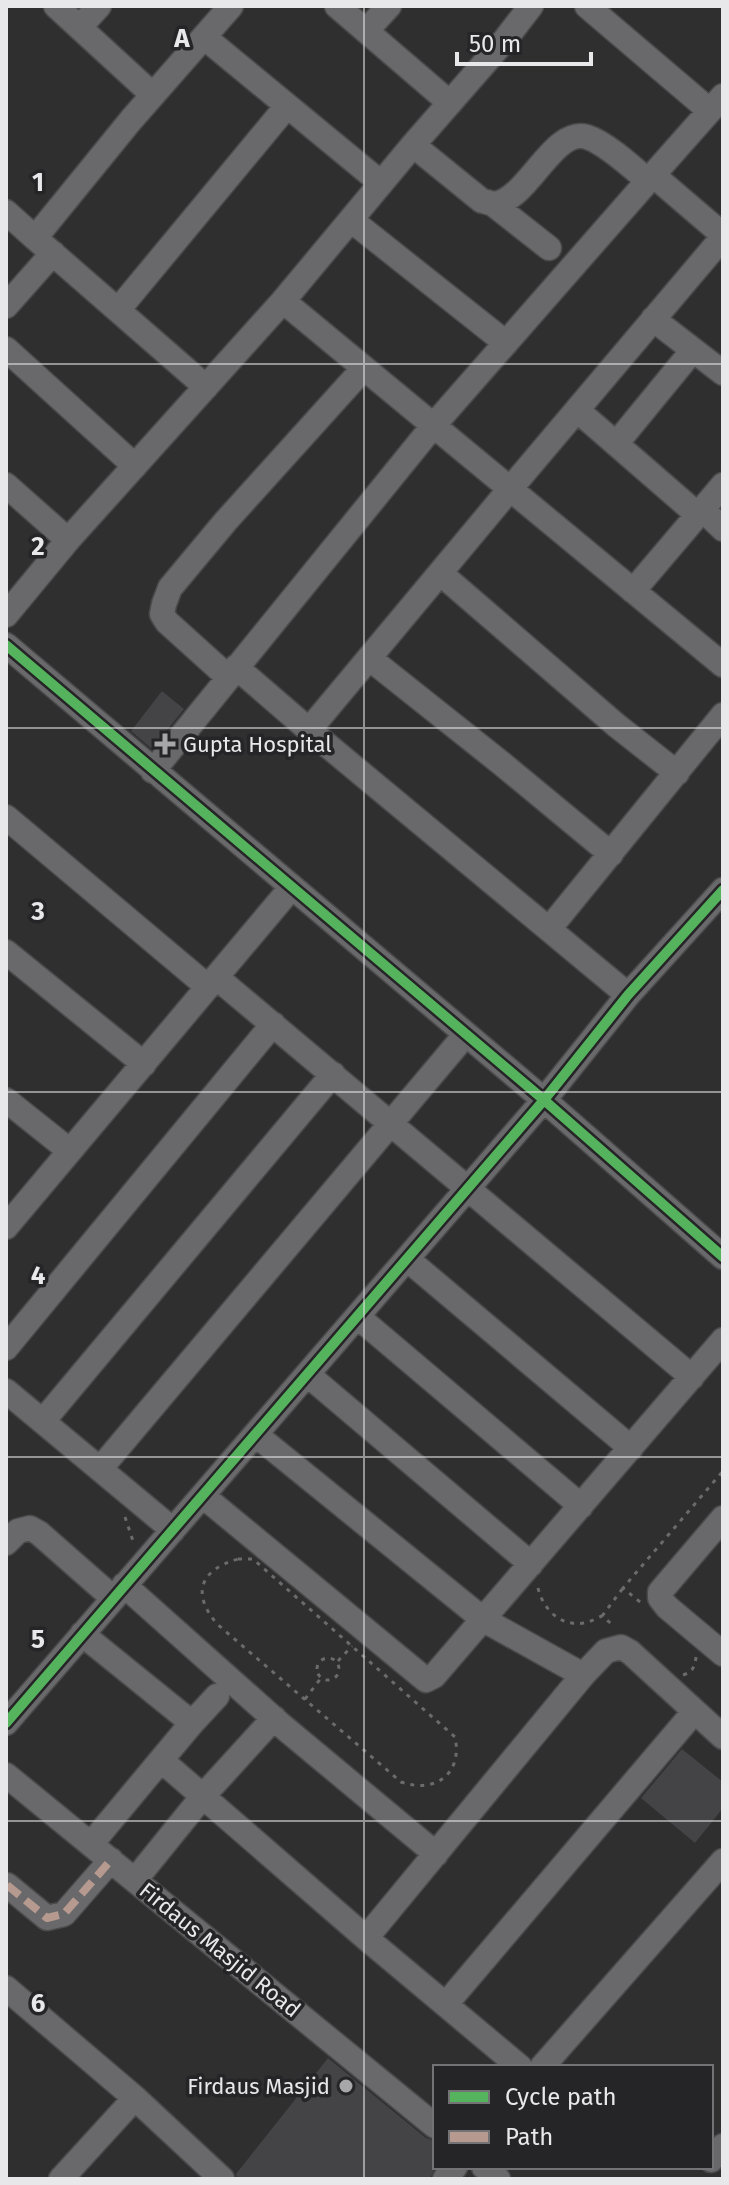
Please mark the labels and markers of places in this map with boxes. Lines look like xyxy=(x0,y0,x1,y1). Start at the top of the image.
place label: Gupta Hospital xyxy=(183,731,332,758)
marker: Gupta Hospital xyxy=(154,733,176,755)
place label: Firdaus Masjid xyxy=(187,2073,330,2100)
marker: Firdaus Masjid xyxy=(337,2077,355,2095)

